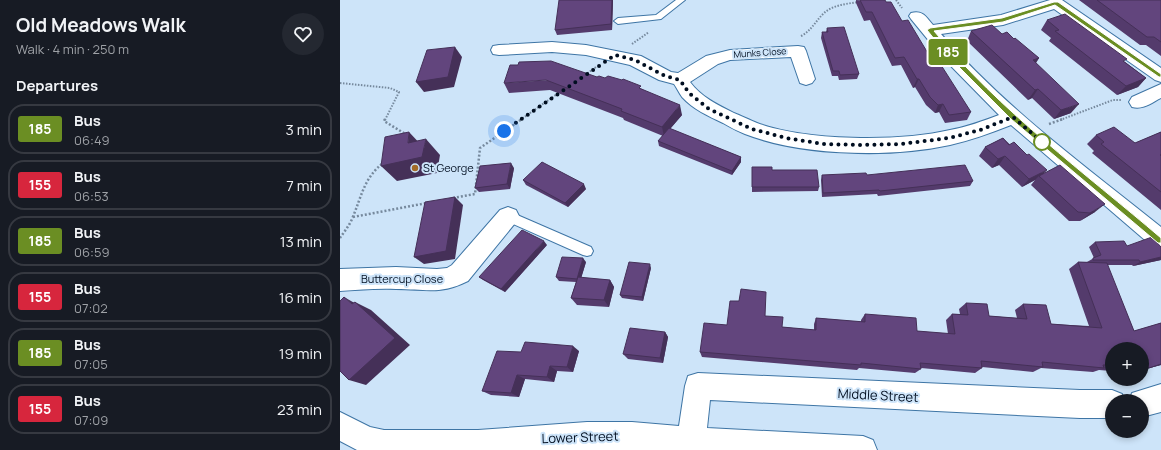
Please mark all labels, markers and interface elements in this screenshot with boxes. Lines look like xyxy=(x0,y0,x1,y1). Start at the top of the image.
text: Old Meadows Walk xyxy=(16,12,186,38)
button: heart xyxy=(282,13,324,55)
line badge: 185 xyxy=(925,39,971,65)
text: Walk · 4 min · 250 m xyxy=(16,40,129,58)
text: 185 xyxy=(937,42,959,61)
street label: Munks Close xyxy=(733,44,787,61)
text: Departures xyxy=(16,75,98,96)
text: Bus xyxy=(74,110,101,131)
text: 185 xyxy=(29,119,51,138)
text: 3 min xyxy=(286,119,322,140)
your location xyxy=(494,121,514,141)
text: 06:49 xyxy=(74,131,109,149)
unlabelled marker xyxy=(1033,133,1051,151)
place label: St George xyxy=(423,160,474,175)
marker: St George xyxy=(410,163,420,173)
text: Bus xyxy=(74,166,101,187)
text: 155 xyxy=(29,175,51,194)
text: 7 min xyxy=(286,175,322,196)
text: 06:53 xyxy=(74,187,109,205)
text: Bus xyxy=(74,222,101,243)
text: 185 xyxy=(29,231,51,250)
text: 13 min xyxy=(280,231,322,252)
text: 06:59 xyxy=(74,243,109,261)
street label: Buttercup Close xyxy=(361,271,444,286)
text: Bus xyxy=(74,278,101,299)
text: 155 xyxy=(29,287,51,306)
text: 16 min xyxy=(279,287,322,308)
text: 07:02 xyxy=(74,299,108,317)
text: Bus xyxy=(74,334,101,355)
map controls xyxy=(1105,342,1149,438)
button: + xyxy=(1105,342,1149,386)
text: 185 xyxy=(29,343,51,362)
text: 19 min xyxy=(279,343,322,364)
text: 07:05 xyxy=(74,355,108,373)
street label: Middle Street xyxy=(837,384,919,406)
text: Bus xyxy=(74,390,101,411)
button: − xyxy=(1105,394,1149,438)
text: 155 xyxy=(29,399,51,418)
text: 23 min xyxy=(277,399,322,420)
text: 07:09 xyxy=(74,411,108,429)
street label: Lower Street xyxy=(541,427,619,447)

